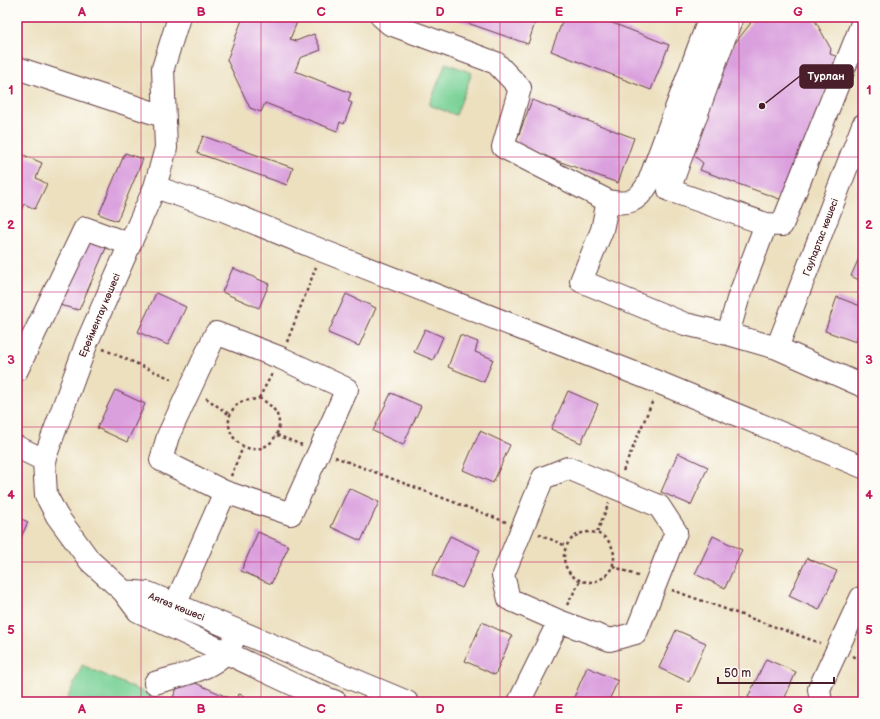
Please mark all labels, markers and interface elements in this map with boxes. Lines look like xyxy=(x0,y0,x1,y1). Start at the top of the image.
text: A xyxy=(77,4,86,20)
text: B xyxy=(196,4,206,20)
text: C xyxy=(316,4,326,20)
text: D xyxy=(435,4,445,20)
text: E xyxy=(555,4,564,20)
text: F xyxy=(675,4,683,20)
text: G xyxy=(793,4,803,20)
callout: Турлан xyxy=(800,65,853,88)
text: Турлан xyxy=(807,70,845,83)
text: 1 xyxy=(8,82,14,98)
text: 1 xyxy=(866,82,872,98)
street label: Гауhартас көшесі xyxy=(801,197,841,278)
text: 2 xyxy=(7,217,15,233)
text: 2 xyxy=(865,217,873,233)
street label: Ерейментау көшесі xyxy=(77,271,123,359)
text: 3 xyxy=(7,352,15,368)
text: 3 xyxy=(865,352,873,368)
text: 4 xyxy=(7,487,15,503)
text: 4 xyxy=(865,487,873,503)
street label: Аягөз көшесі xyxy=(146,590,207,624)
text: 5 xyxy=(7,622,15,638)
text: 5 xyxy=(865,622,873,638)
scale bar xyxy=(718,659,834,685)
text: 50 m xyxy=(724,666,751,681)
text: A xyxy=(77,701,86,717)
text: B xyxy=(196,701,206,717)
text: C xyxy=(316,701,326,717)
text: D xyxy=(435,701,445,717)
text: E xyxy=(555,701,564,717)
text: F xyxy=(675,701,683,717)
text: G xyxy=(793,701,803,717)

